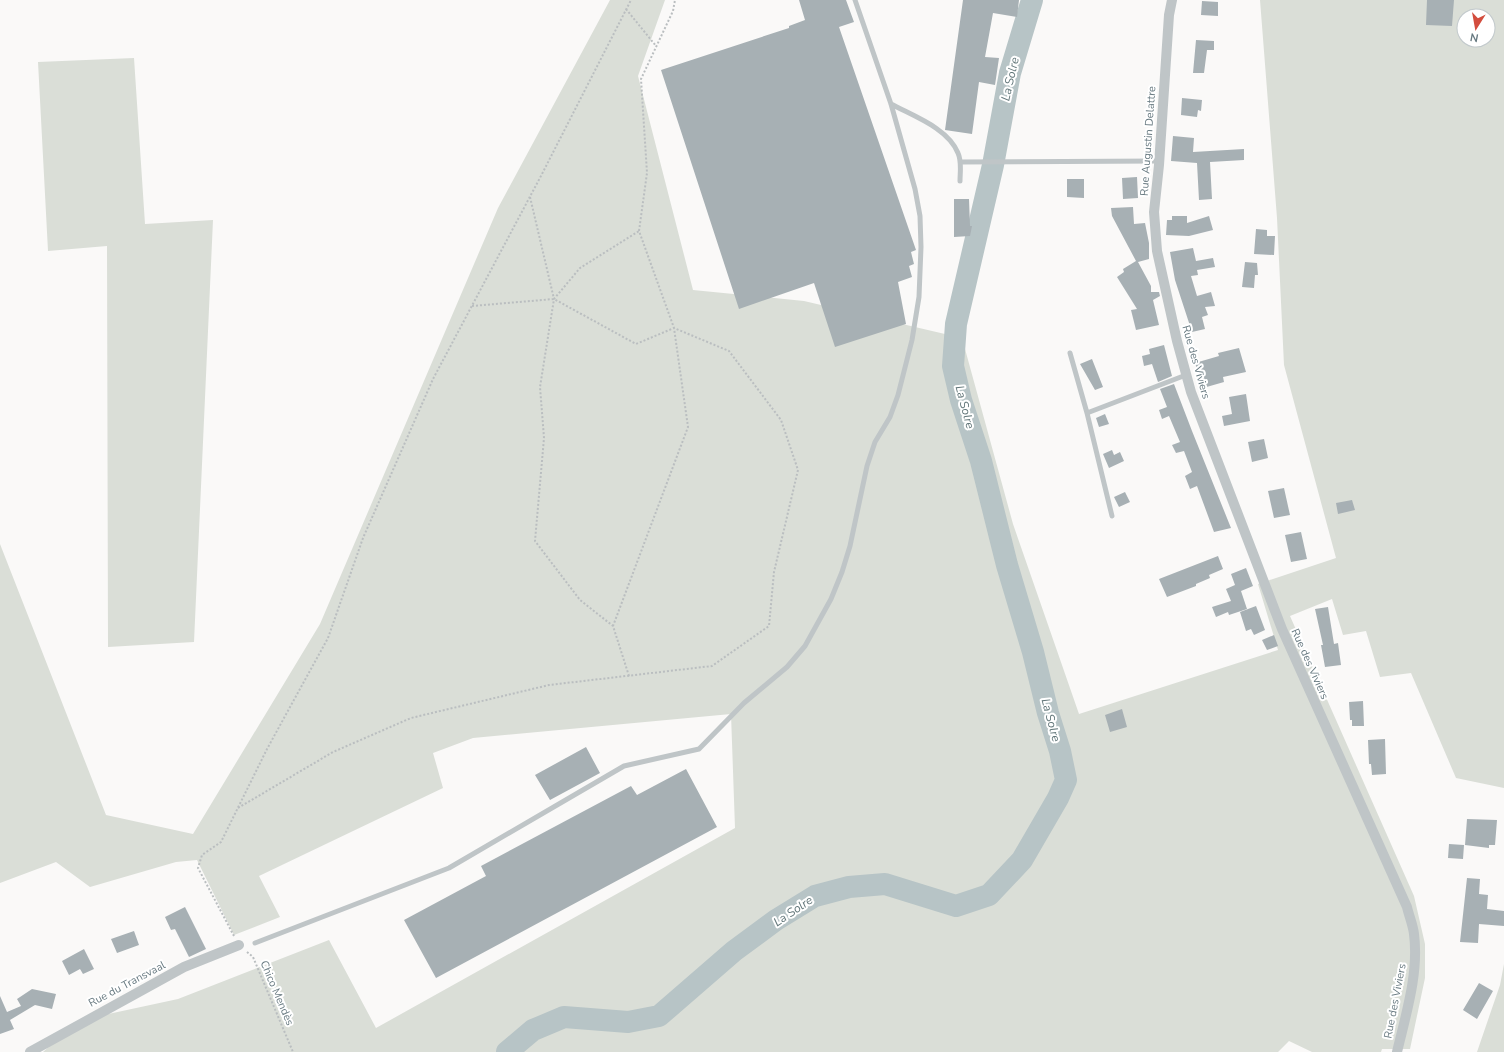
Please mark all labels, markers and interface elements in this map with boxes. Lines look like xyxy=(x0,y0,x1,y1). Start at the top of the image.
north arrow xyxy=(1456,8,1496,48)
text: N xyxy=(1469,29,1480,45)
water label: La Solre xyxy=(997,55,1023,102)
street label: Rue Augustin Delattre xyxy=(1137,85,1159,196)
street label: Rue des Viviers xyxy=(1178,323,1214,401)
water label: La Solre xyxy=(952,384,979,431)
street label: Rue des Viviers xyxy=(1288,626,1332,702)
water label: La Solre xyxy=(1038,697,1065,744)
water label: La Solre xyxy=(770,892,816,930)
street label: Rue du Transvaal xyxy=(86,957,169,1011)
street label: Chico Mendès xyxy=(257,958,297,1028)
street label: Rue des Viviers xyxy=(1380,962,1410,1040)

